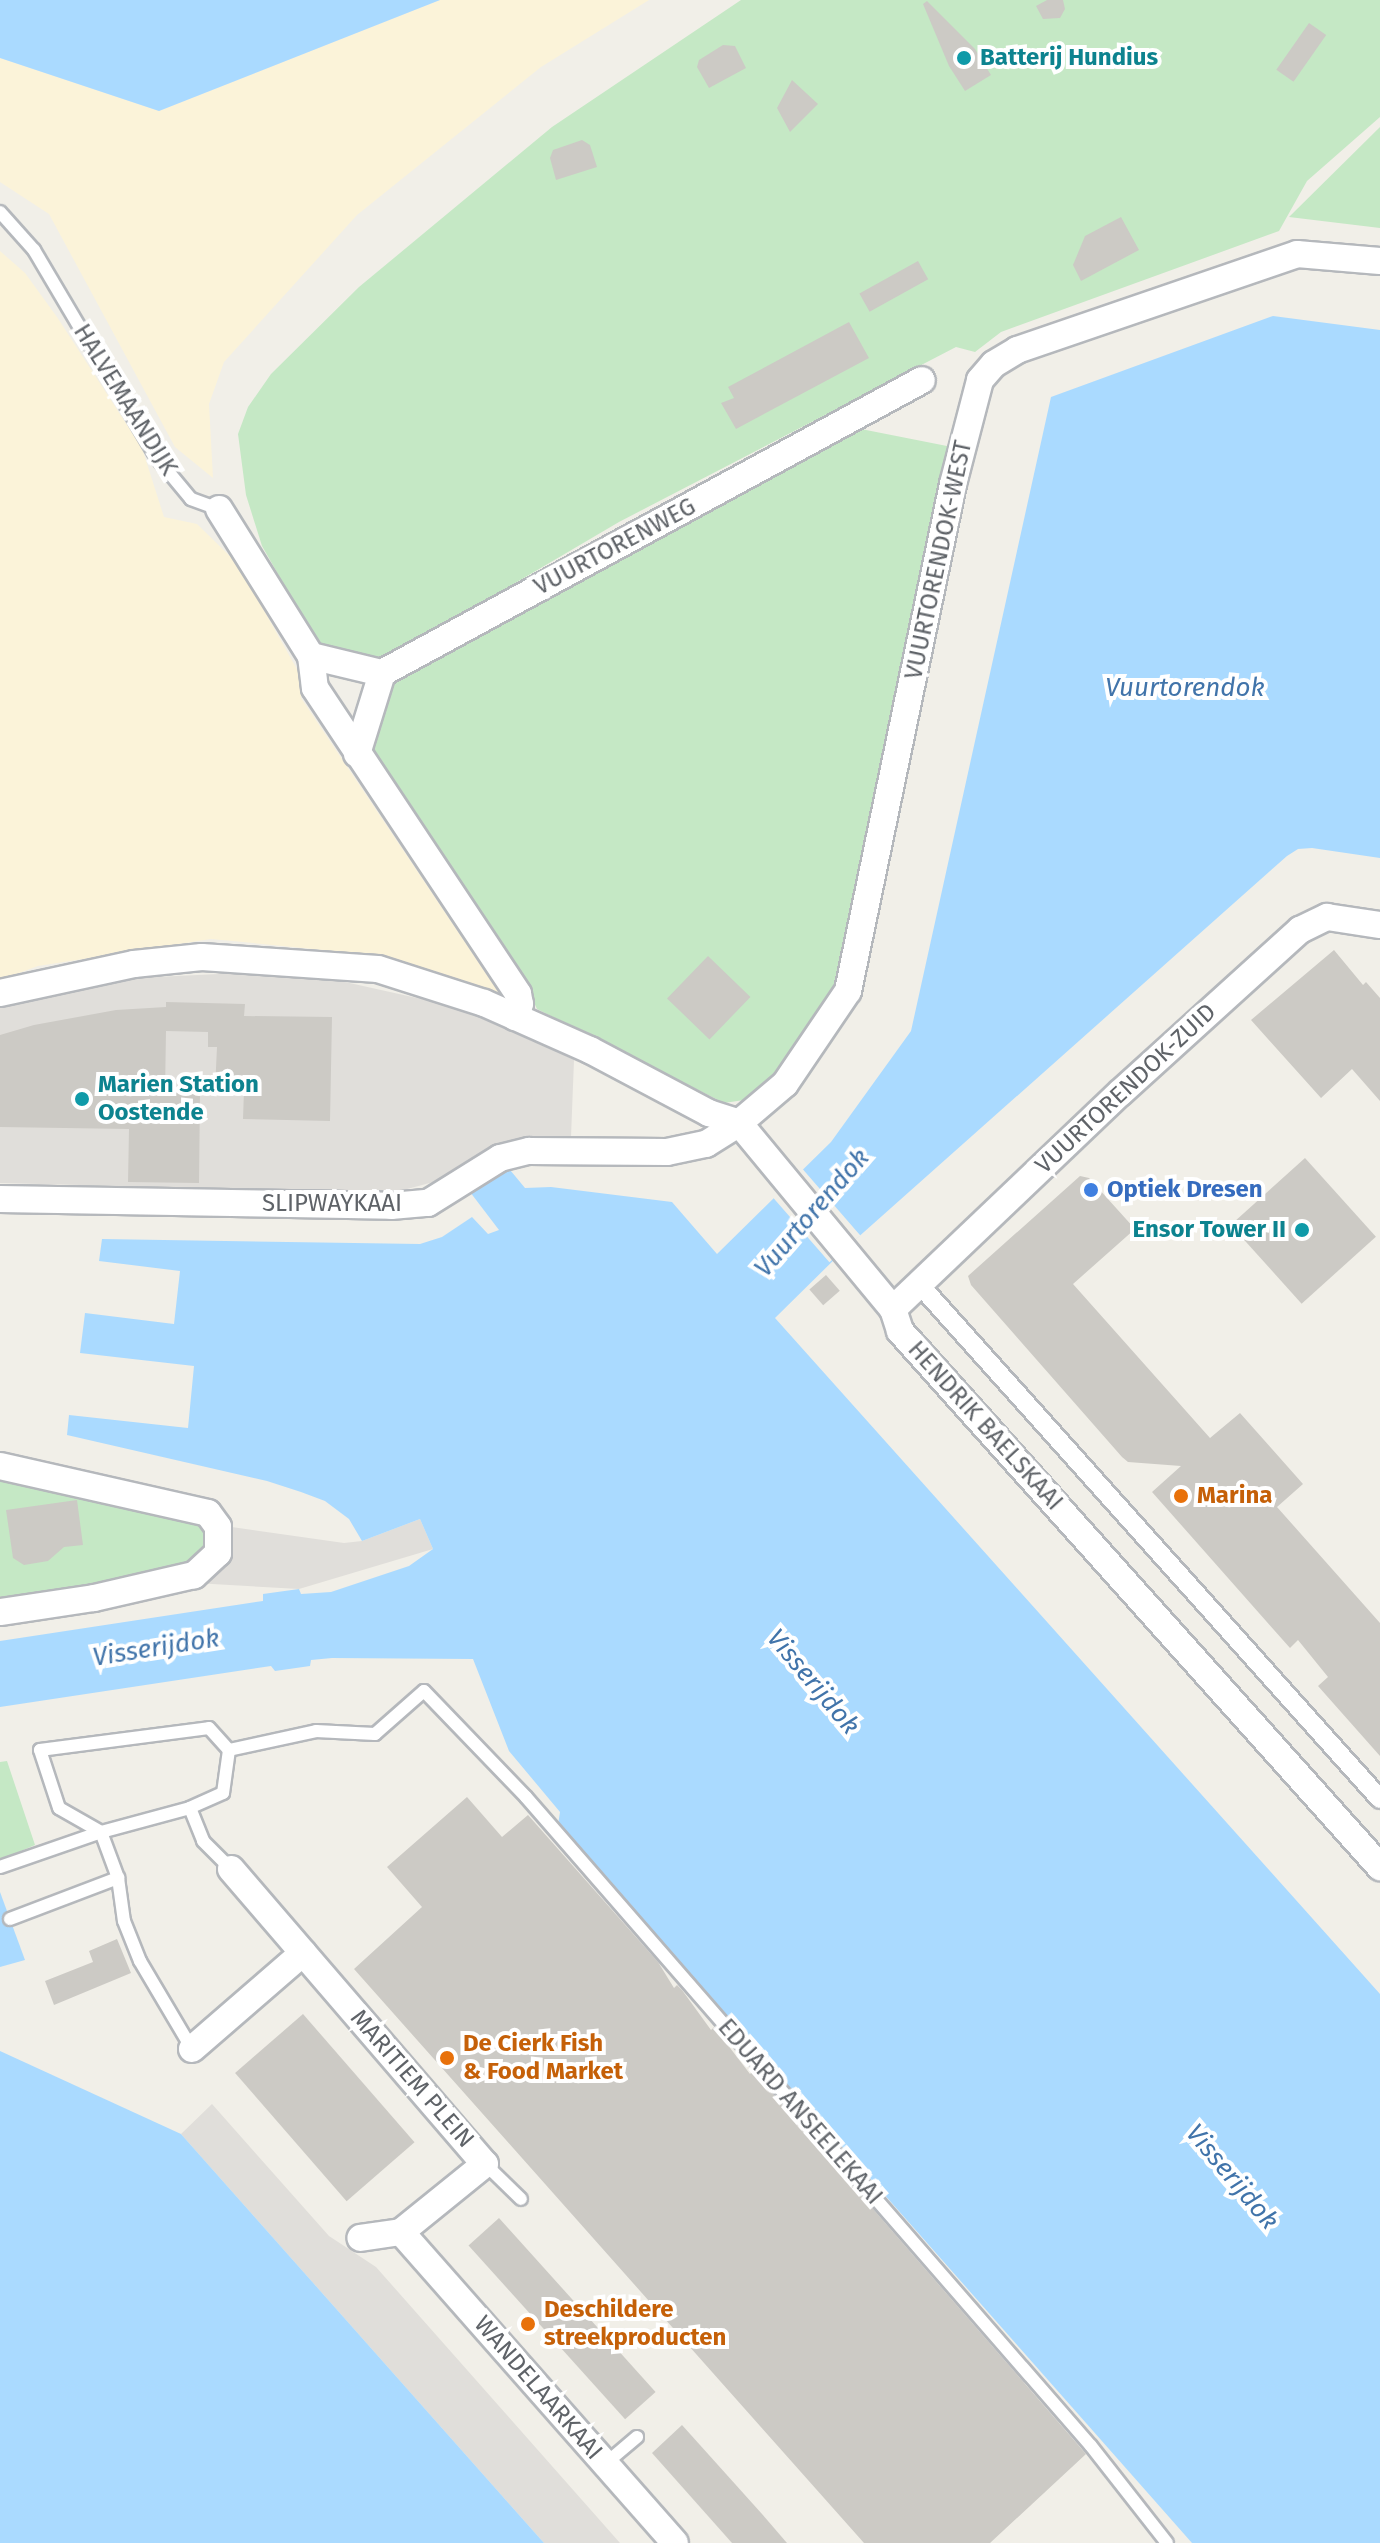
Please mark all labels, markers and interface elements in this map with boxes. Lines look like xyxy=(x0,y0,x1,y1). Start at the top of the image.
place label: Batterij Hundius xyxy=(980,44,1158,72)
marker: Batterij Hundius xyxy=(955,49,973,67)
street label: HALVEMAANDIJK xyxy=(67,319,183,481)
street label: VUURTORENDOK-WEST xyxy=(900,438,978,682)
street label: VUURTORENWEG xyxy=(529,492,701,602)
water label: Vuurtorendok xyxy=(1105,672,1265,704)
street label: VUURTORENDOK-ZUID xyxy=(1030,998,1222,1180)
place label: Marien Station Oostende xyxy=(98,1071,259,1127)
marker: Marien Station Oostende xyxy=(73,1090,91,1108)
water label: Vuurtorendok xyxy=(748,1143,876,1283)
place label: Optiek Dresen xyxy=(1107,1176,1263,1204)
marker: Optiek Dresen xyxy=(1082,1181,1100,1199)
street label: SLIPWAYKAAI xyxy=(262,1190,402,1218)
place label: Ensor Tower II xyxy=(1133,1216,1286,1244)
marker: Ensor Tower II xyxy=(1293,1221,1311,1239)
street label: HENDRIK BAELSKAAI xyxy=(902,1336,1068,1516)
place label: Marina xyxy=(1197,1482,1272,1510)
marker: Marina xyxy=(1172,1487,1190,1505)
water label: Visserijdok xyxy=(91,1623,221,1673)
water label: Visserijdok xyxy=(760,1623,866,1741)
street label: MARITIEM PLEIN xyxy=(344,2004,480,2154)
street label: EDUARD ANSEELEKAAI xyxy=(712,2013,888,2211)
place label: De Cierk Fish & Food Market xyxy=(463,2030,623,2086)
marker: De Cierk Fish & Food Market xyxy=(438,2049,456,2067)
water label: Visserijdok xyxy=(1179,2118,1285,2236)
place label: Deschildere streekproducten xyxy=(544,2296,726,2352)
street label: WANDELAARKAAI xyxy=(468,2310,608,2466)
marker: Deschildere streekproducten xyxy=(519,2315,537,2333)

